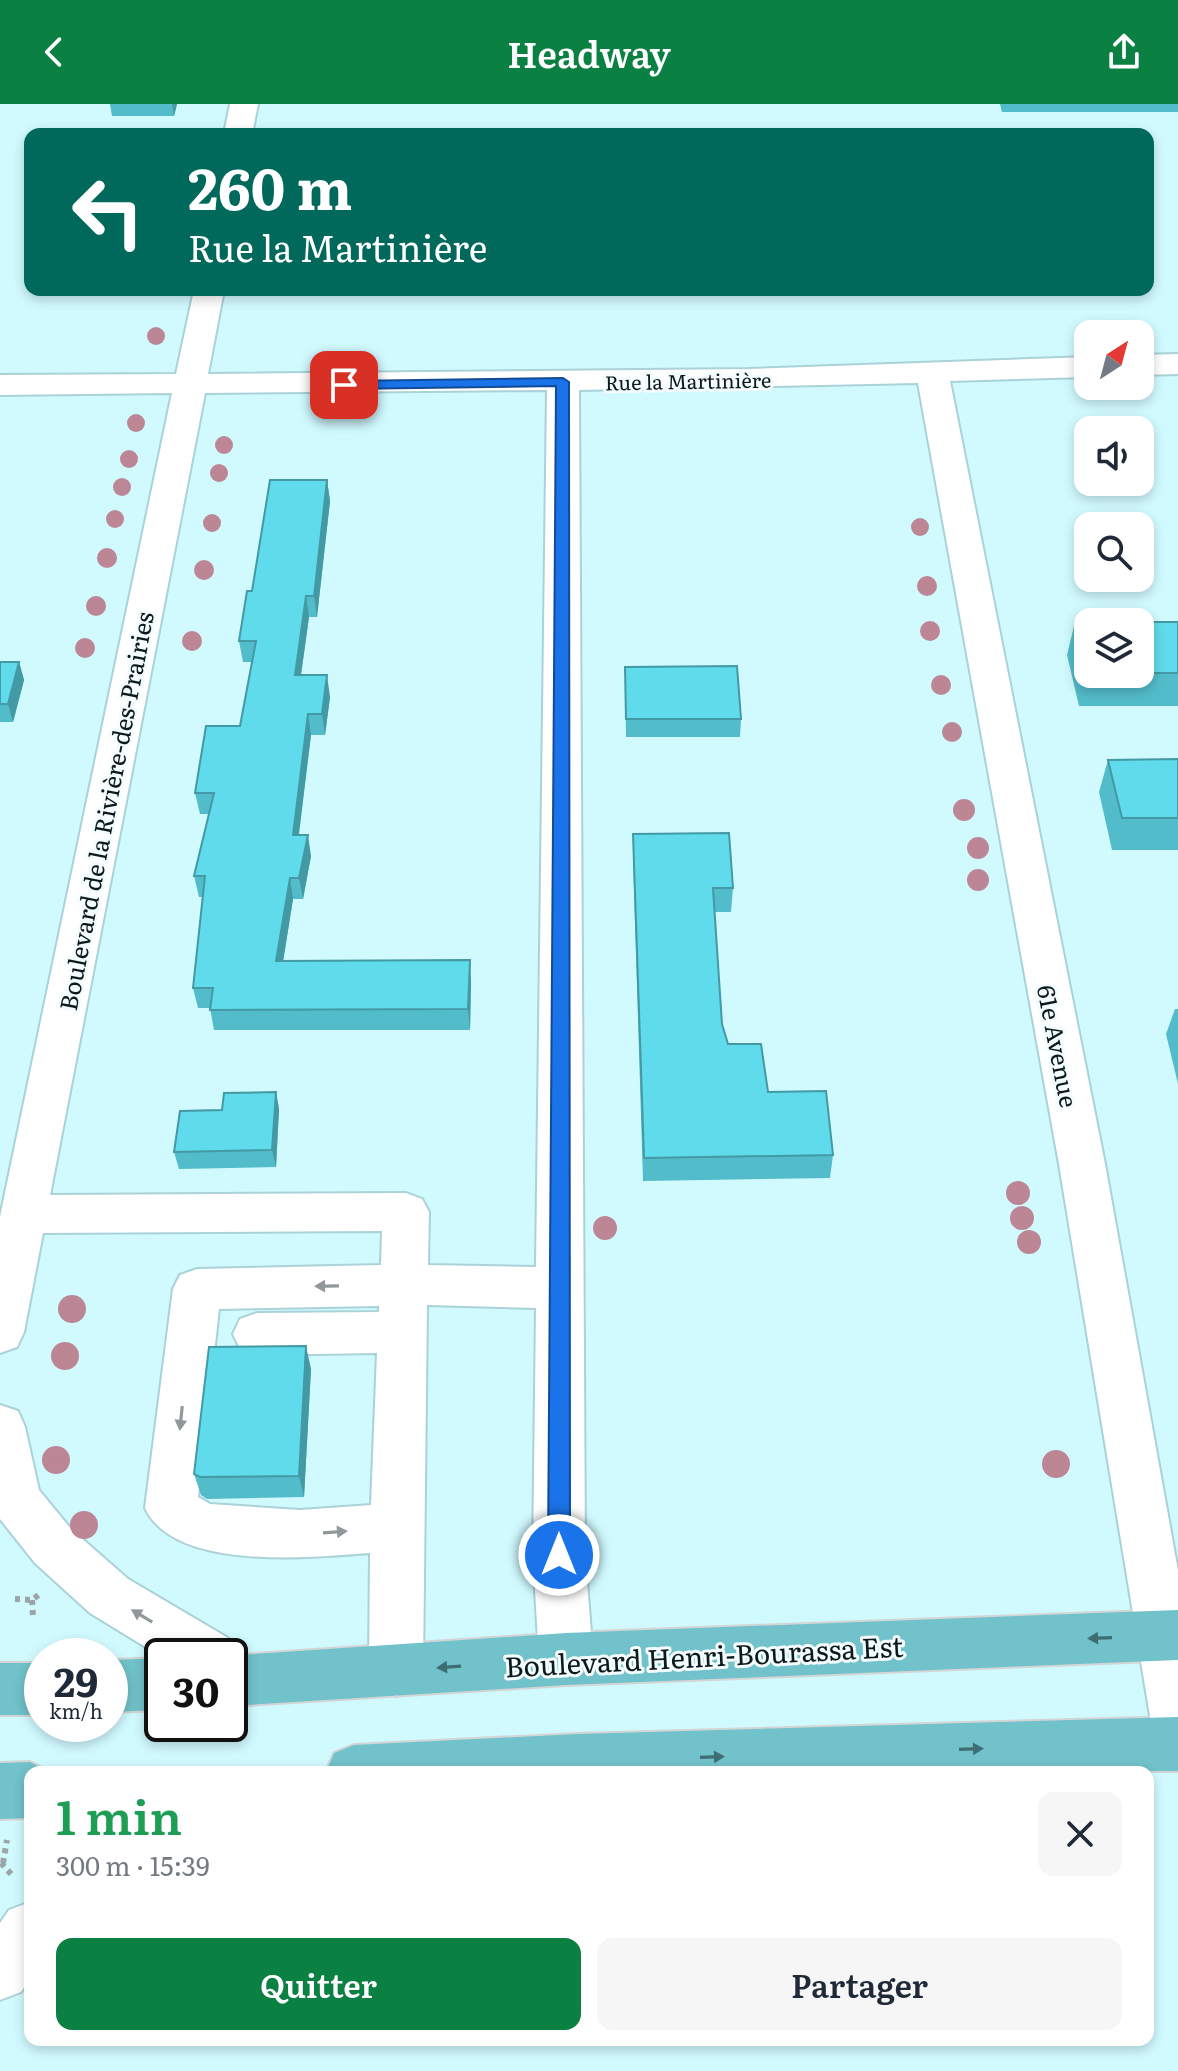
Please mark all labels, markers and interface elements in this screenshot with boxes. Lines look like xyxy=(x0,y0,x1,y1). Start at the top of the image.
text: Headway xyxy=(507,26,671,79)
icon: back xyxy=(32,30,76,74)
icon: share xyxy=(1102,30,1146,74)
text: 260 m xyxy=(188,144,352,227)
icon: left xyxy=(56,160,160,264)
text: Rue la Martinière xyxy=(188,220,487,273)
north arrow xyxy=(1074,320,1154,400)
map controls xyxy=(1074,320,1154,688)
pin xyxy=(310,351,378,419)
icon: arrive xyxy=(322,363,366,407)
street label: Rue la Martinière xyxy=(605,364,771,396)
button: sound xyxy=(1074,416,1154,496)
button: search xyxy=(1074,512,1154,592)
street label: Boulevard de la Rivière-des-Prairies xyxy=(49,608,161,1013)
button: layers xyxy=(1074,608,1154,688)
street label: 61e Avenue xyxy=(1030,982,1088,1110)
one-way arrow xyxy=(314,1280,339,1293)
one-way arrow xyxy=(174,1406,187,1431)
position arrow xyxy=(517,1513,601,1597)
one-way arrow xyxy=(323,1525,348,1538)
one-way arrow xyxy=(131,1609,153,1623)
street label: Boulevard Henri-Bourassa Est xyxy=(504,1624,905,1686)
one-way arrow xyxy=(1087,1631,1112,1644)
speed limit sign: 30 xyxy=(144,1638,248,1742)
text: 29 xyxy=(54,1650,98,1709)
one-way arrow xyxy=(436,1661,461,1674)
text: km/h xyxy=(49,1695,103,1725)
one-way arrow xyxy=(959,1743,984,1756)
one-way arrow xyxy=(700,1751,725,1763)
text: 1 min xyxy=(56,1779,182,1850)
button: close xyxy=(1038,1792,1122,1876)
text: 300 m · 15:39 xyxy=(56,1845,210,1884)
button: Quitter xyxy=(56,1938,581,2030)
button: Partager xyxy=(597,1938,1122,2030)

